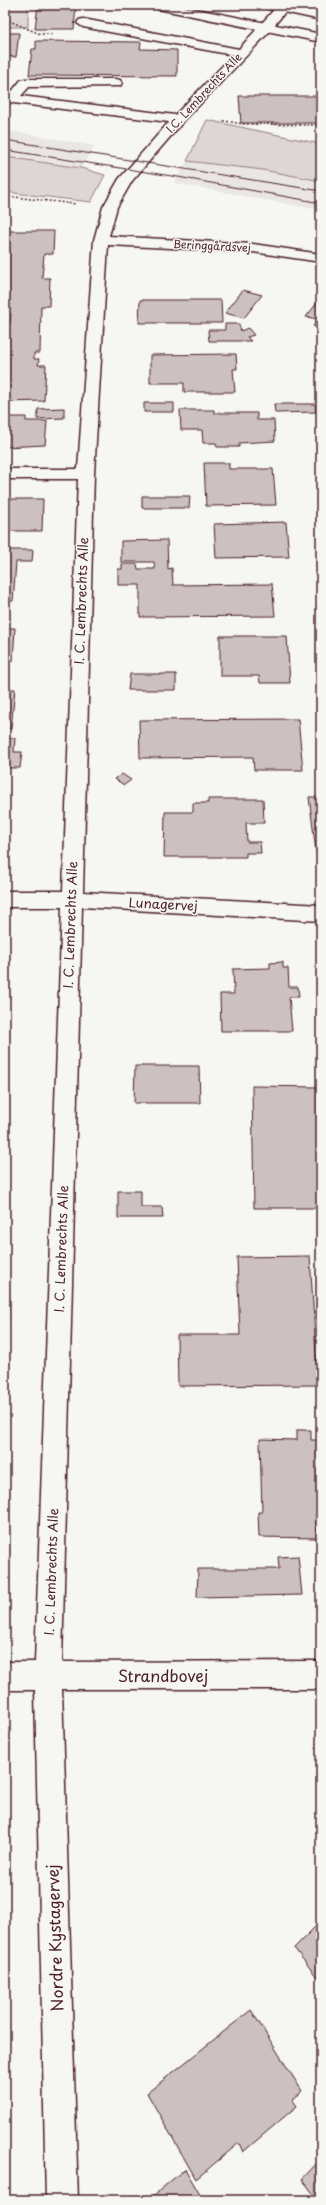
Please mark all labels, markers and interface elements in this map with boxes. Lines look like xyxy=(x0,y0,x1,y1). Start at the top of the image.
street label: I.C. Lembrechts Alle xyxy=(162,49,245,137)
street label: Beringgårdsvej xyxy=(173,235,251,256)
street label: I. C. Lembrechts Alle xyxy=(69,537,92,665)
street label: I. C. Lembrechts Alle xyxy=(58,861,81,989)
street label: Lunagervej xyxy=(128,892,198,915)
street label: I. C. Lembrechts Alle xyxy=(49,1185,72,1313)
street label: I. C. Lembrechts Alle xyxy=(39,1508,62,1636)
street label: Strandbovej xyxy=(118,1663,208,1687)
street label: Nordre Kystagervej xyxy=(39,1864,69,2012)

